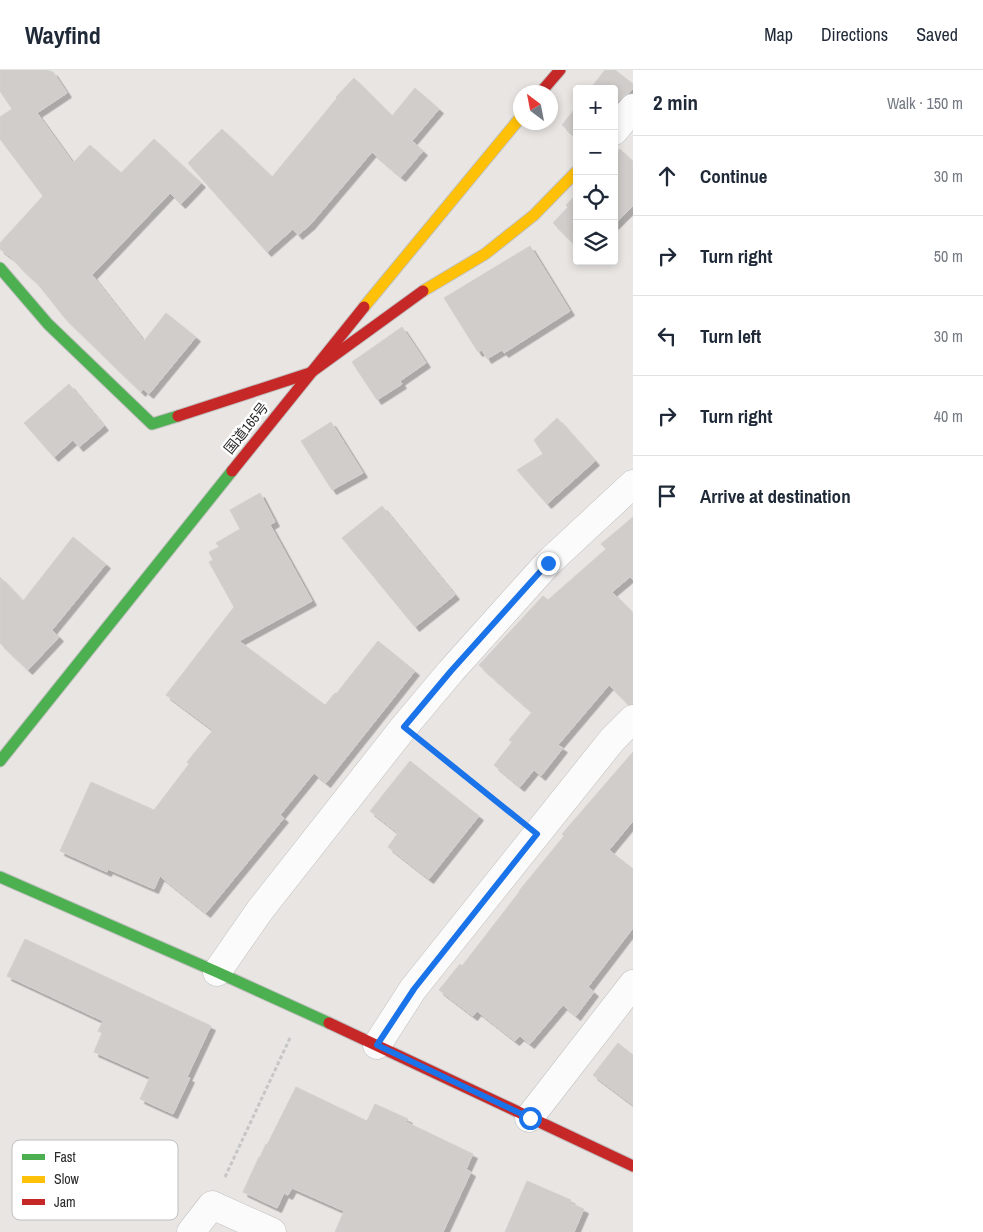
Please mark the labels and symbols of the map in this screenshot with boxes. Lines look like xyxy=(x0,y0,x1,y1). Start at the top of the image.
north arrow xyxy=(513,85,558,130)
street label: 国道165号 xyxy=(220,399,272,457)
route end xyxy=(537,552,560,575)
route start xyxy=(519,1107,542,1130)
legend xyxy=(12,1140,178,1220)
text: Fast xyxy=(54,1148,76,1166)
text: Slow xyxy=(54,1170,80,1188)
text: Jam xyxy=(54,1193,76,1211)

